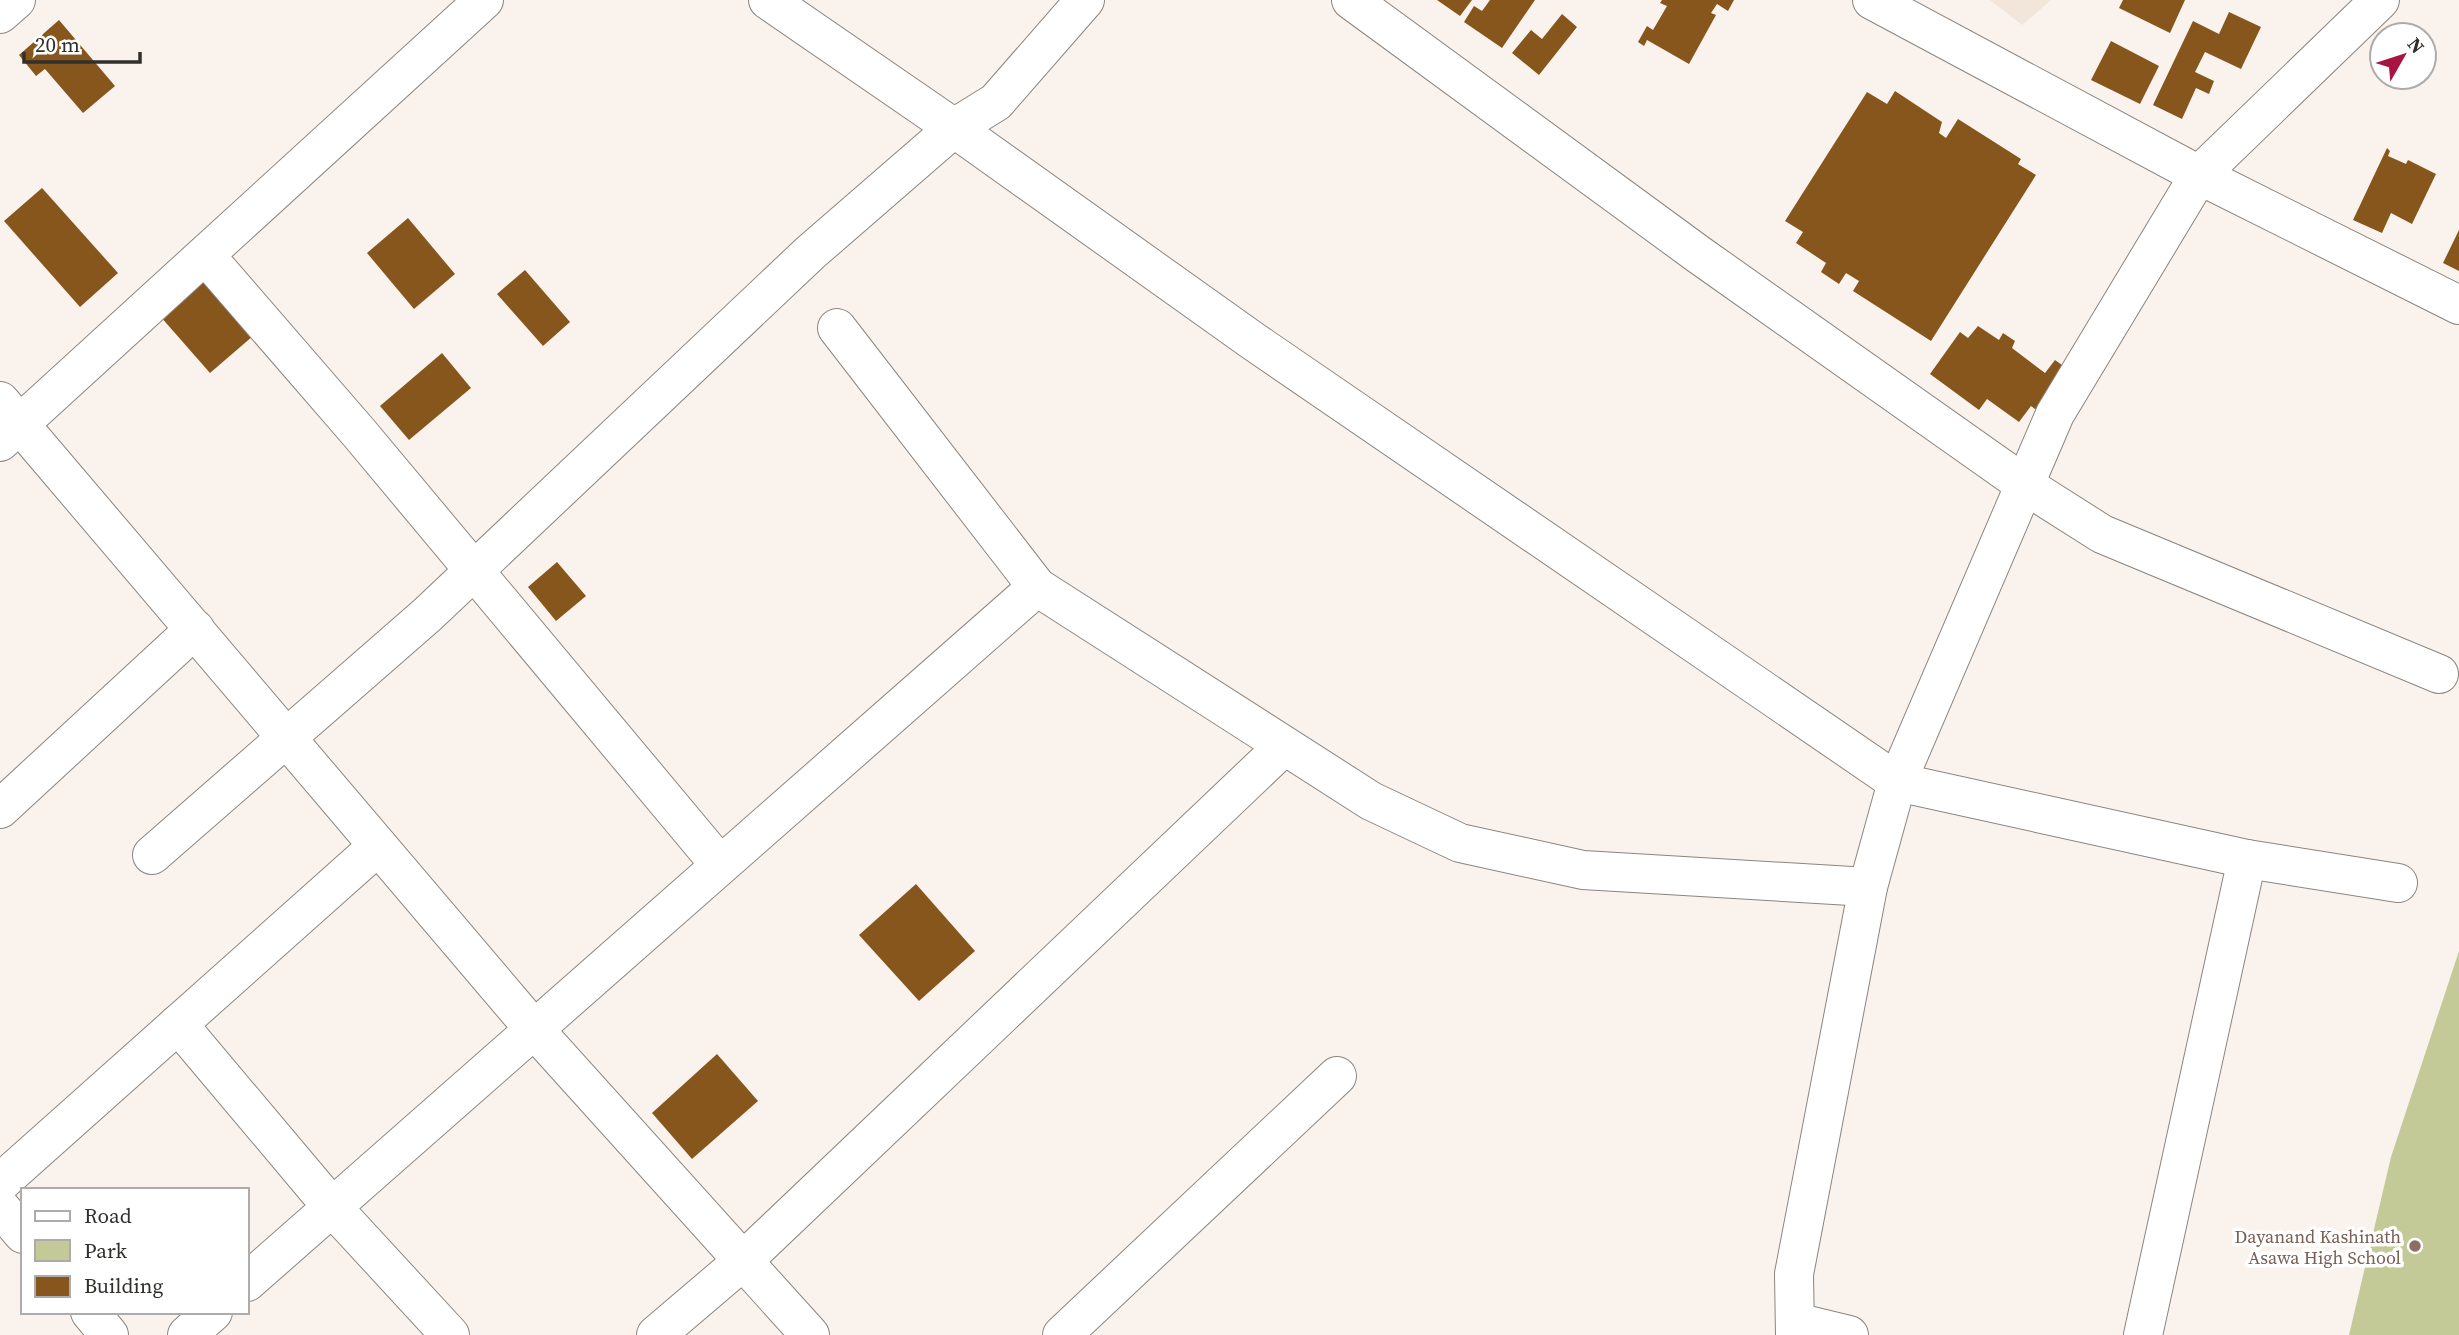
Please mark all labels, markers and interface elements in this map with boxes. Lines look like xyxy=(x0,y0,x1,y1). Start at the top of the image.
scale bar xyxy=(24,21,140,65)
north arrow xyxy=(2368,21,2438,91)
text: 20 m xyxy=(35,30,80,59)
text: N xyxy=(2402,32,2431,59)
legend xyxy=(21,1188,248,1314)
text: Road xyxy=(84,1201,132,1230)
place label: Dayanand Kashinath Asawa High School xyxy=(2234,1224,2401,1270)
text: Park xyxy=(84,1236,128,1265)
marker: Dayanand Kashinath Asawa High School xyxy=(2407,1238,2423,1254)
text: Building xyxy=(84,1271,163,1300)

